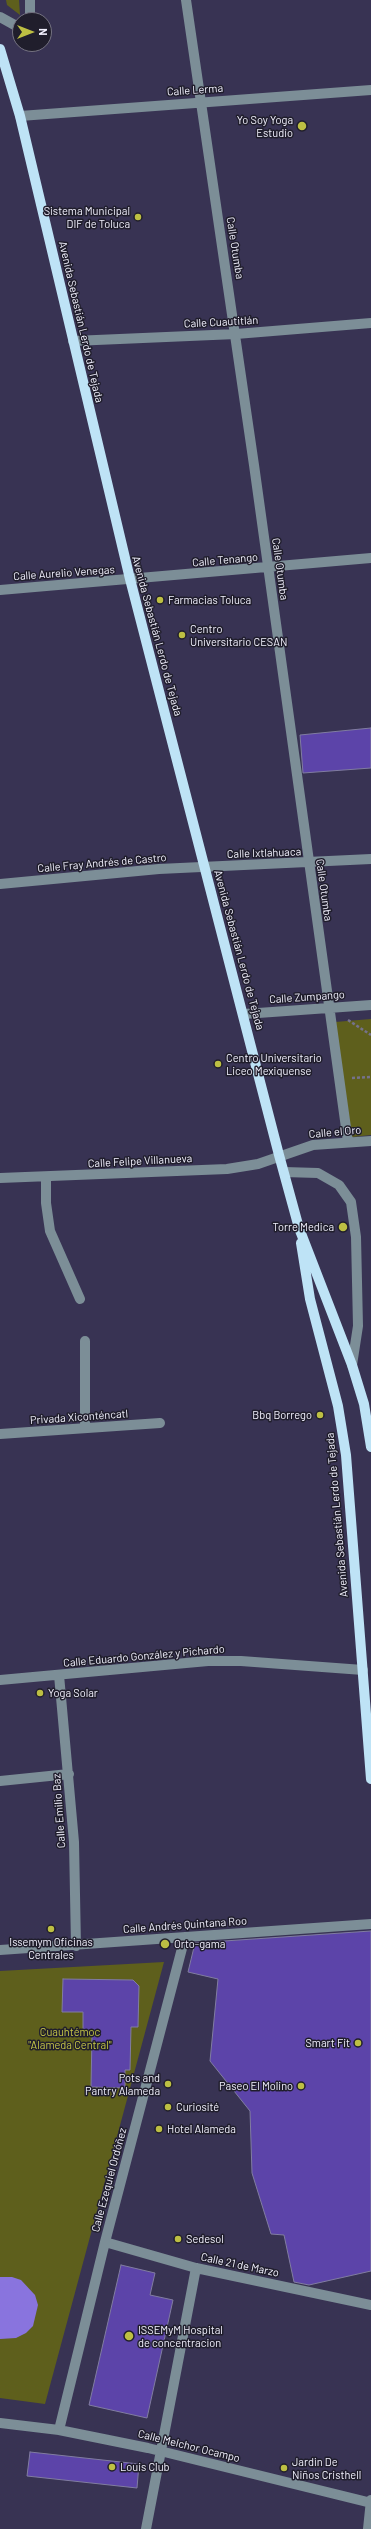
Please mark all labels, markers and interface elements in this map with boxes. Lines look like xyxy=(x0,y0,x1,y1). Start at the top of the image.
north arrow xyxy=(12,12,52,52)
text: N xyxy=(37,28,50,36)
street label: Calle Lerma xyxy=(167,81,223,99)
place label: Yo Soy Yoga Estudio xyxy=(237,113,293,139)
marker: Yo Soy Yoga Estudio xyxy=(296,120,308,132)
place label: Sistema Municipal DIF de Toluca xyxy=(44,204,130,230)
marker: Sistema Municipal DIF de Toluca xyxy=(133,212,143,222)
street label: Calle Otumba xyxy=(224,216,246,280)
street label: Avenida Sebastián Lerdo de Tejada xyxy=(56,240,106,404)
street label: Calle Cuautitlán xyxy=(184,313,258,331)
street label: Calle Otumba xyxy=(269,537,291,601)
street label: Calle Tenango xyxy=(192,551,258,569)
street label: Avenida Sebastián Lerdo de Tejada xyxy=(129,555,185,717)
street label: Calle Aurelio Venegas xyxy=(13,563,115,583)
place label: Farmacias Toluca xyxy=(168,593,251,607)
marker: Farmacias Toluca xyxy=(155,595,165,605)
place label: Centro Universitario CESAN xyxy=(190,622,287,648)
marker: Centro Universitario CESAN xyxy=(177,630,187,640)
street label: Calle Ixtlahuaca xyxy=(227,845,301,861)
street label: Calle Fray Andrés de Castro xyxy=(37,851,167,875)
street label: Calle Otumba xyxy=(313,858,335,922)
street label: Avenida Sebastián Lerdo de Tejada xyxy=(211,869,267,1031)
street label: Calle Zumpango xyxy=(269,988,345,1006)
place label: Centro Universitario Liceo Mexiquense xyxy=(226,1051,322,1077)
marker: Centro Universitario Liceo Mexiquense xyxy=(213,1059,223,1069)
street label: Calle el Oro xyxy=(308,1123,362,1141)
street label: Calle Felipe Villanueva xyxy=(87,1152,193,1170)
place label: Torre Medica xyxy=(273,1220,334,1234)
marker: Torre Medica xyxy=(337,1221,349,1233)
street label: Privada Xiconténcatl xyxy=(30,1407,128,1427)
place label: Bbq Borrego xyxy=(252,1408,312,1422)
marker: Bbq Borrego xyxy=(315,1410,325,1420)
street label: Avenida Sebastián Lerdo de Tejada xyxy=(323,1432,351,1598)
street label: Calle Eduardo González y Pichardo xyxy=(63,1642,225,1670)
place label: Yoga Solar xyxy=(48,1686,98,1700)
marker: Yoga Solar xyxy=(35,1688,45,1698)
street label: Calle Emilio Baz xyxy=(50,1773,68,1849)
street label: Calle Andrés Quintana Roo xyxy=(123,1914,247,1936)
marker: Issemym Oficinas Centrales xyxy=(46,1924,56,1934)
place label: Issemym Oficinas Centrales xyxy=(9,1935,93,1961)
place label: Orto-gama xyxy=(174,1937,225,1951)
marker: Orto-gama xyxy=(159,1938,171,1950)
park label: Cuauhtémoc "Alameda Central" xyxy=(28,2025,112,2051)
place label: Smart Fit xyxy=(305,2036,350,2050)
marker: Smart Fit xyxy=(353,2038,363,2048)
place label: Pots and Pantry Alameda xyxy=(85,2071,160,2097)
marker: Pots and Pantry Alameda xyxy=(163,2079,173,2089)
place label: Paseo El Molino xyxy=(219,2079,293,2093)
marker: Paseo El Molino xyxy=(296,2081,306,2091)
place label: Curiosité xyxy=(176,2100,219,2114)
marker: Curiosité xyxy=(163,2102,173,2112)
place label: Hotel Alameda xyxy=(167,2122,236,2136)
marker: Hotel Alameda xyxy=(154,2124,164,2134)
street label: Calle Ezequiel Ordóñez xyxy=(89,2126,129,2234)
place label: Sedesol xyxy=(186,2232,224,2246)
marker: Sedesol xyxy=(173,2234,183,2244)
street label: Calle 21 de Marzo xyxy=(200,2250,280,2280)
place label: ISSEMyM Hospital de concentracion xyxy=(138,2323,223,2349)
marker: ISSEMyM Hospital de concentracion xyxy=(123,2330,135,2342)
street label: Calle Melchor Ocampo xyxy=(137,2427,241,2465)
place label: Jardin De Niños Cristhell xyxy=(292,2455,361,2481)
place label: Louis Club xyxy=(120,2460,170,2474)
marker: Louis Club xyxy=(107,2462,117,2472)
marker: Jardin De Niños Cristhell xyxy=(279,2463,289,2473)

